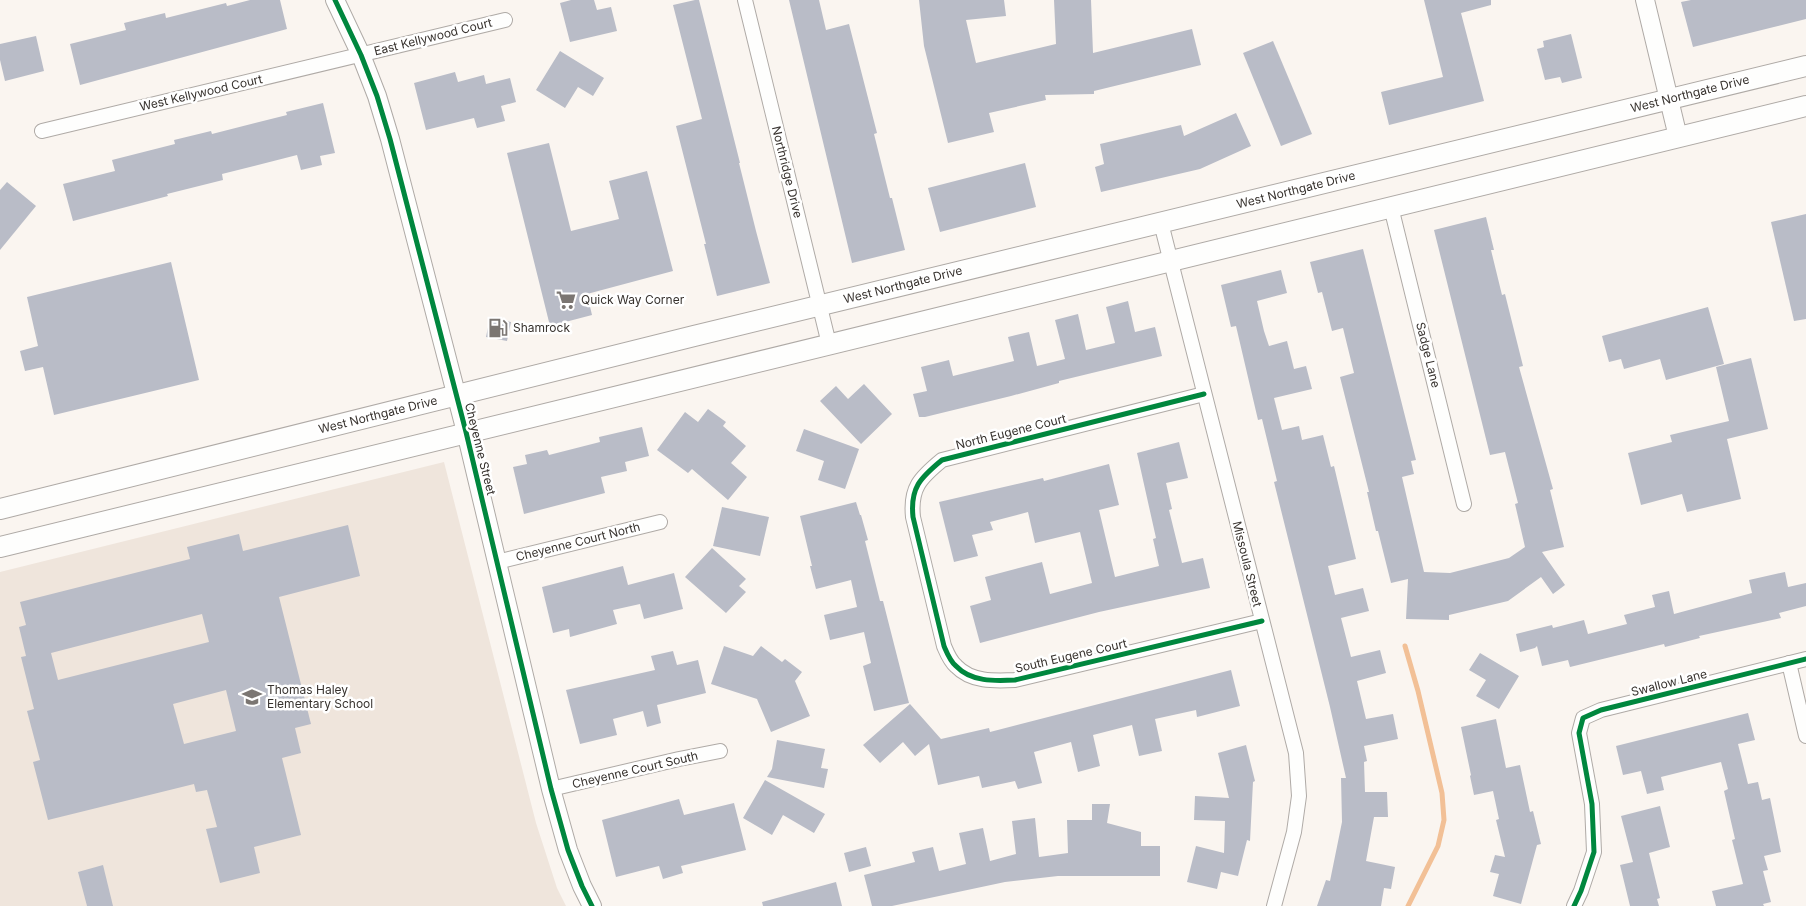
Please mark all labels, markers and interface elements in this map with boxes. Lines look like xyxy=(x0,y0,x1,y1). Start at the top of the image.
street label: East Kellywood Court xyxy=(372,15,494,58)
street label: West Kellywood Court xyxy=(138,71,264,114)
street label: West Northgate Drive xyxy=(1629,71,1751,116)
street label: Northridge Drive xyxy=(769,124,806,220)
street label: West Northgate Drive xyxy=(1235,167,1357,212)
street label: West Northgate Drive xyxy=(842,262,964,307)
supermarket icon: Quick Way Corner xyxy=(555,289,577,311)
place label: Quick Way Corner xyxy=(581,292,685,307)
fuel station icon: Shamrock xyxy=(487,317,509,339)
place label: Shamrock xyxy=(513,320,570,335)
street label: Sadge Lane xyxy=(1413,320,1444,389)
street label: West Northgate Drive xyxy=(317,392,439,437)
street label: Cheyenne Street xyxy=(462,401,499,497)
street label: North Eugene Court xyxy=(954,411,1068,452)
street label: Cheyenne Court North xyxy=(514,519,642,564)
street label: Missoula Street xyxy=(1230,520,1265,608)
street label: South Eugene Court xyxy=(1014,635,1128,676)
street label: Swallow Lane xyxy=(1629,666,1708,699)
place label: Thomas Haley Elementary School xyxy=(267,682,373,711)
school or university icon: Thomas Haley Elementary School xyxy=(241,686,263,708)
street label: Cheyenne Court South xyxy=(570,748,699,791)

